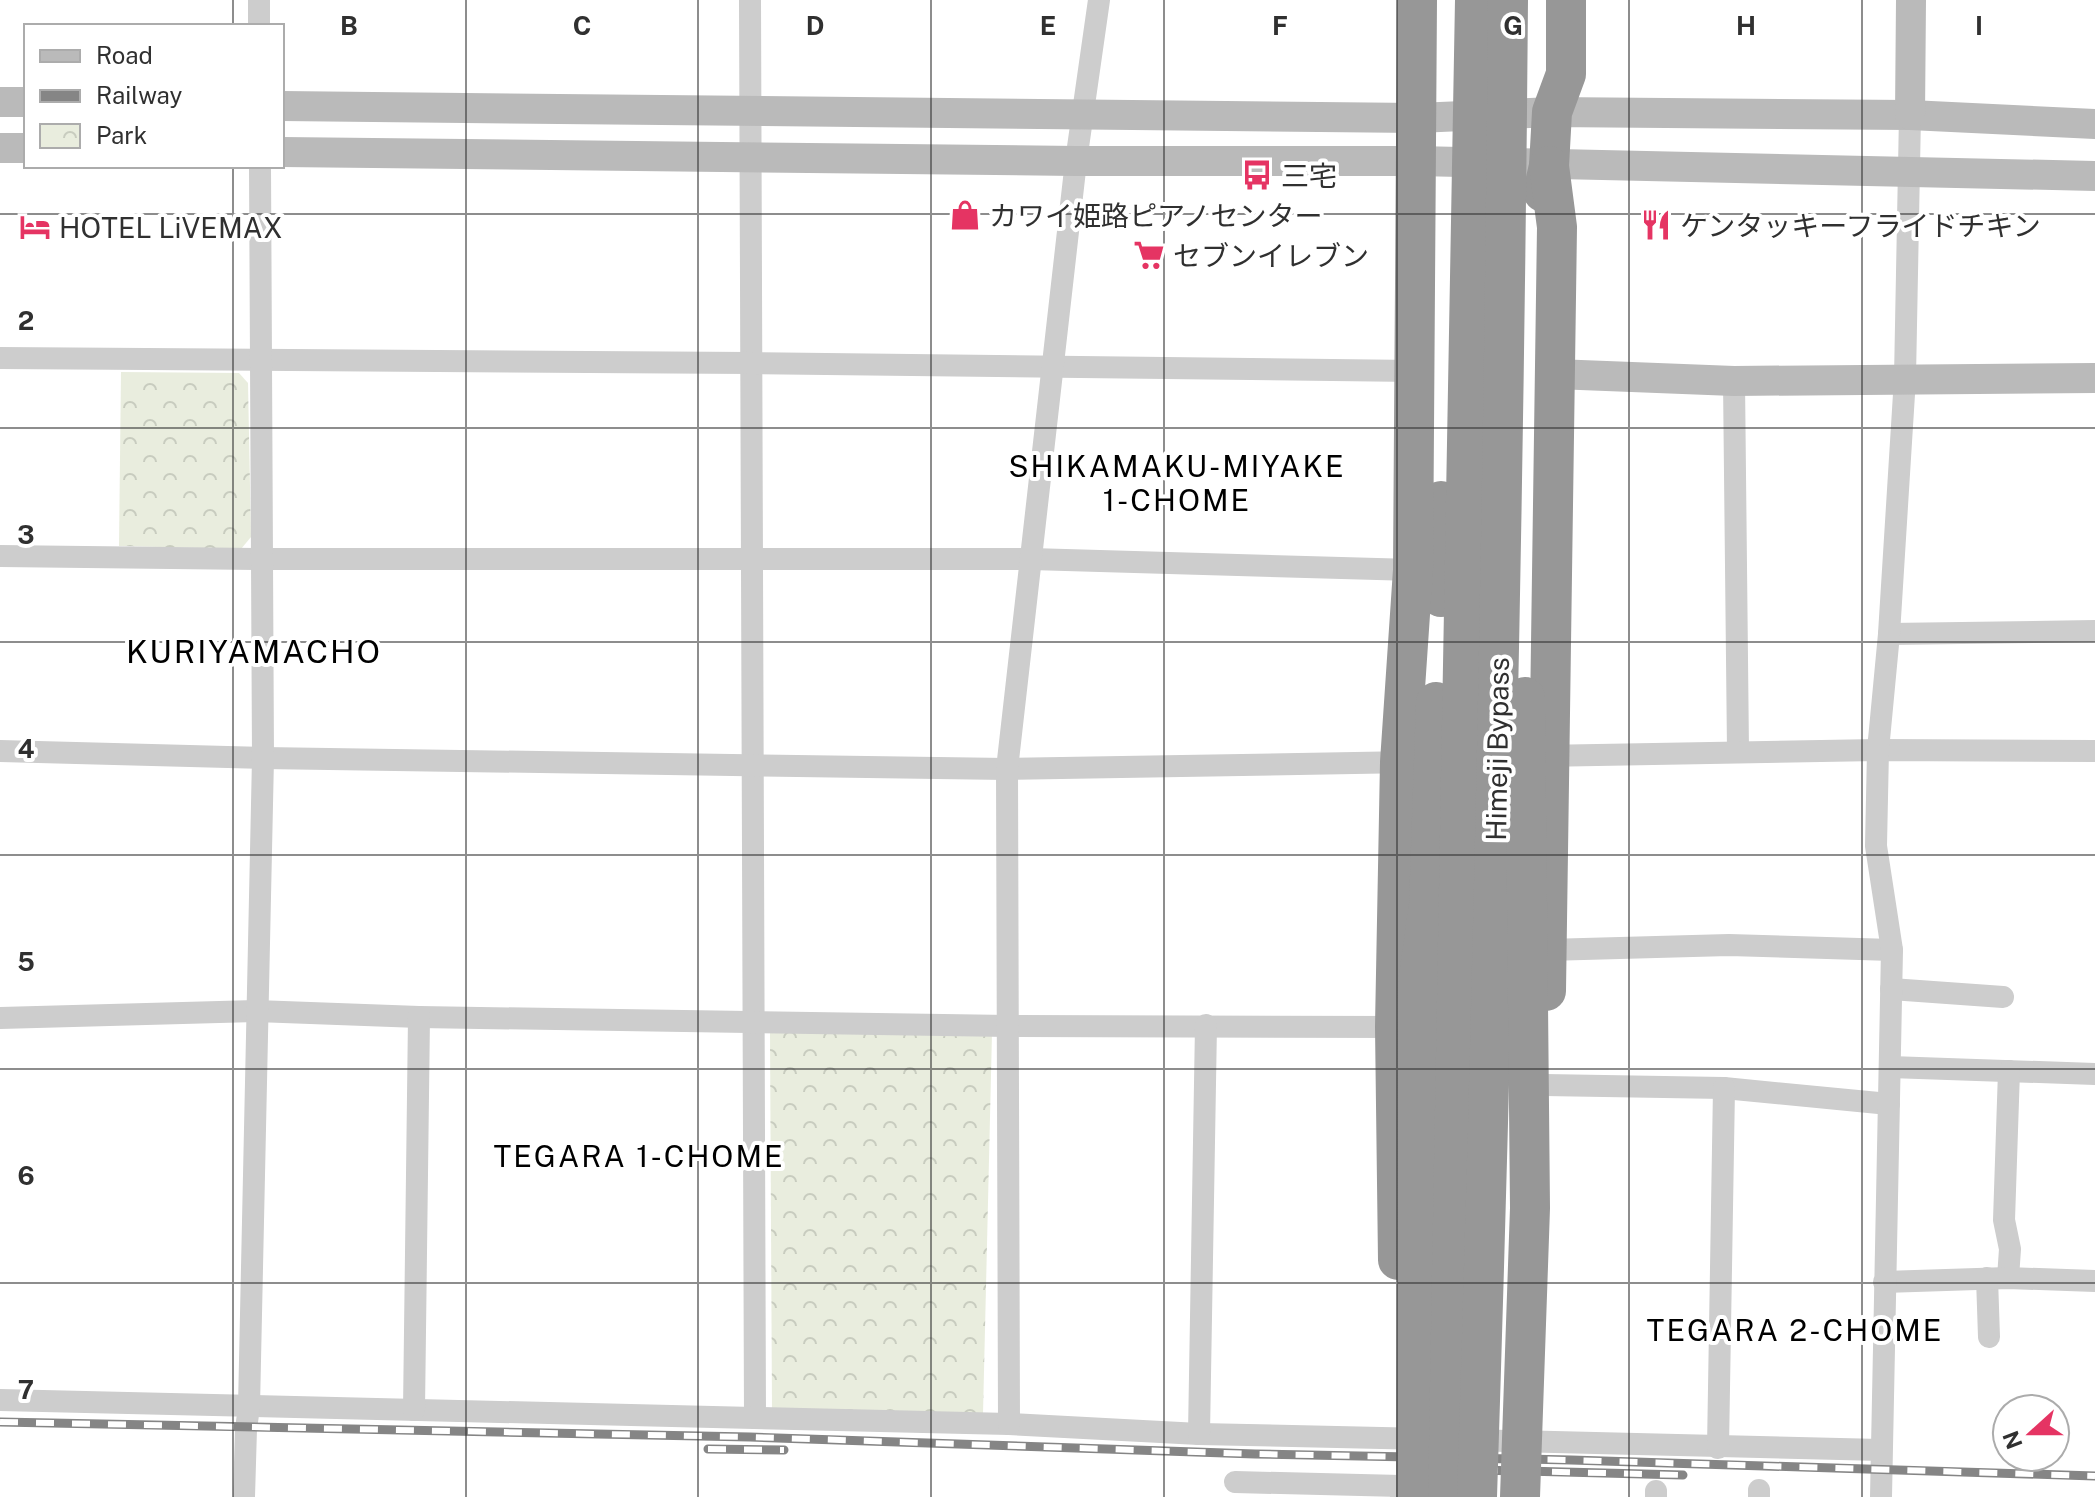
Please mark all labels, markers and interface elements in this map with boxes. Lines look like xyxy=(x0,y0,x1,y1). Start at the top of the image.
text: B xyxy=(340,10,358,41)
text: C xyxy=(573,10,591,41)
text: D xyxy=(806,10,824,41)
text: E xyxy=(1040,10,1056,41)
text: F xyxy=(1272,10,1288,41)
text: G xyxy=(1503,10,1523,41)
text: H xyxy=(1736,10,1756,41)
text: I xyxy=(1975,10,1983,41)
legend xyxy=(24,24,284,168)
text: Road xyxy=(96,41,153,69)
text: Railway xyxy=(96,81,182,109)
text: Park xyxy=(96,121,147,149)
bus stop icon: 三宅 xyxy=(1240,158,1274,192)
place label: 三宅 xyxy=(1281,159,1337,192)
shop icon: カワイ姫路ピアノセンター xyxy=(948,198,982,232)
place label: カワイ姫路ピアノセンター xyxy=(989,199,1322,232)
restaurant icon: ケンタッキーフライドチキン xyxy=(1639,208,1673,242)
place label: ケンタッキーフライドチキン xyxy=(1680,209,2041,242)
hotel icon: HOTEL LiVEMAX xyxy=(18,210,52,244)
place label: HOTEL LiVEMAX xyxy=(59,211,283,244)
supermarket icon: セブンイレブン xyxy=(1132,238,1166,272)
place label: セブンイレブン xyxy=(1173,239,1369,272)
text: 2 xyxy=(18,305,34,336)
district label: SHIKAMAKU-MIYAKE 1-CHOME xyxy=(1008,448,1346,518)
text: 3 xyxy=(17,519,35,550)
district label: KURIYAMACHO xyxy=(126,633,382,670)
street label: Himeji Bypass xyxy=(1479,657,1515,841)
text: 4 xyxy=(17,733,35,764)
text: 5 xyxy=(17,946,35,977)
district label: TEGARA 1-CHOME xyxy=(493,1138,785,1174)
text: 6 xyxy=(17,1160,35,1191)
district label: TEGARA 2-CHOME xyxy=(1647,1312,1943,1348)
text: 7 xyxy=(18,1374,34,1405)
north arrow xyxy=(1991,1393,2071,1473)
text: N xyxy=(1997,1427,2028,1453)

